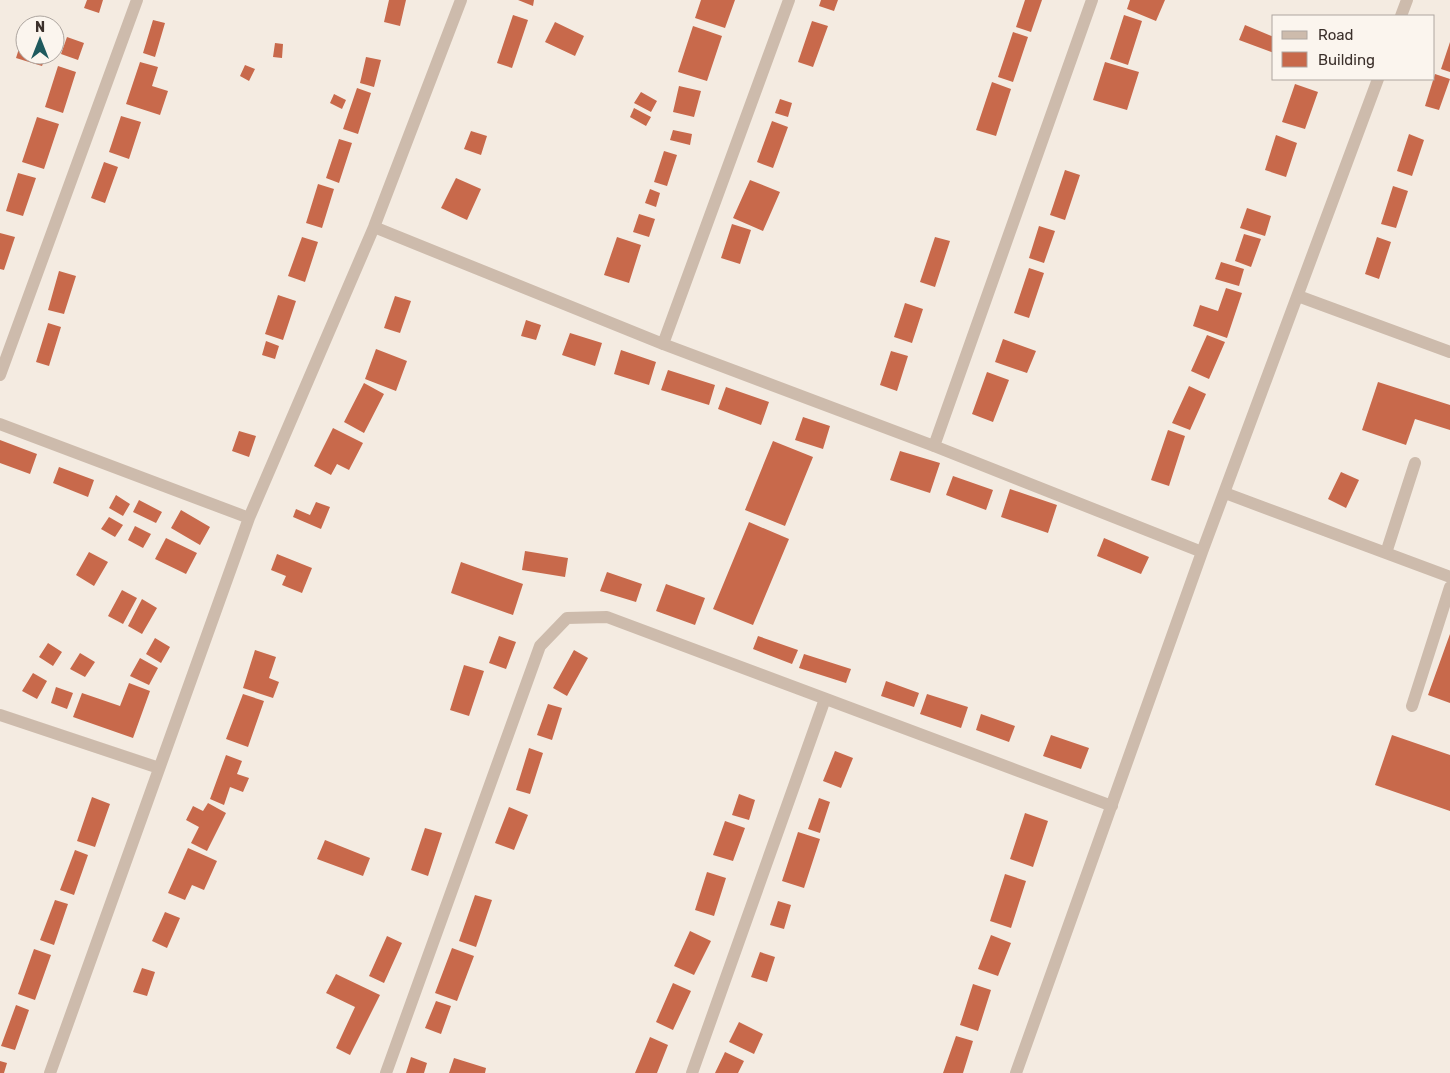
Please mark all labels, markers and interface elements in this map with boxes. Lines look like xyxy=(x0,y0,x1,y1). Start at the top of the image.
north arrow xyxy=(15,15,65,65)
legend xyxy=(1272,15,1435,80)
text: N xyxy=(35,19,45,36)
text: Road xyxy=(1318,26,1354,44)
text: Building xyxy=(1318,51,1375,69)

